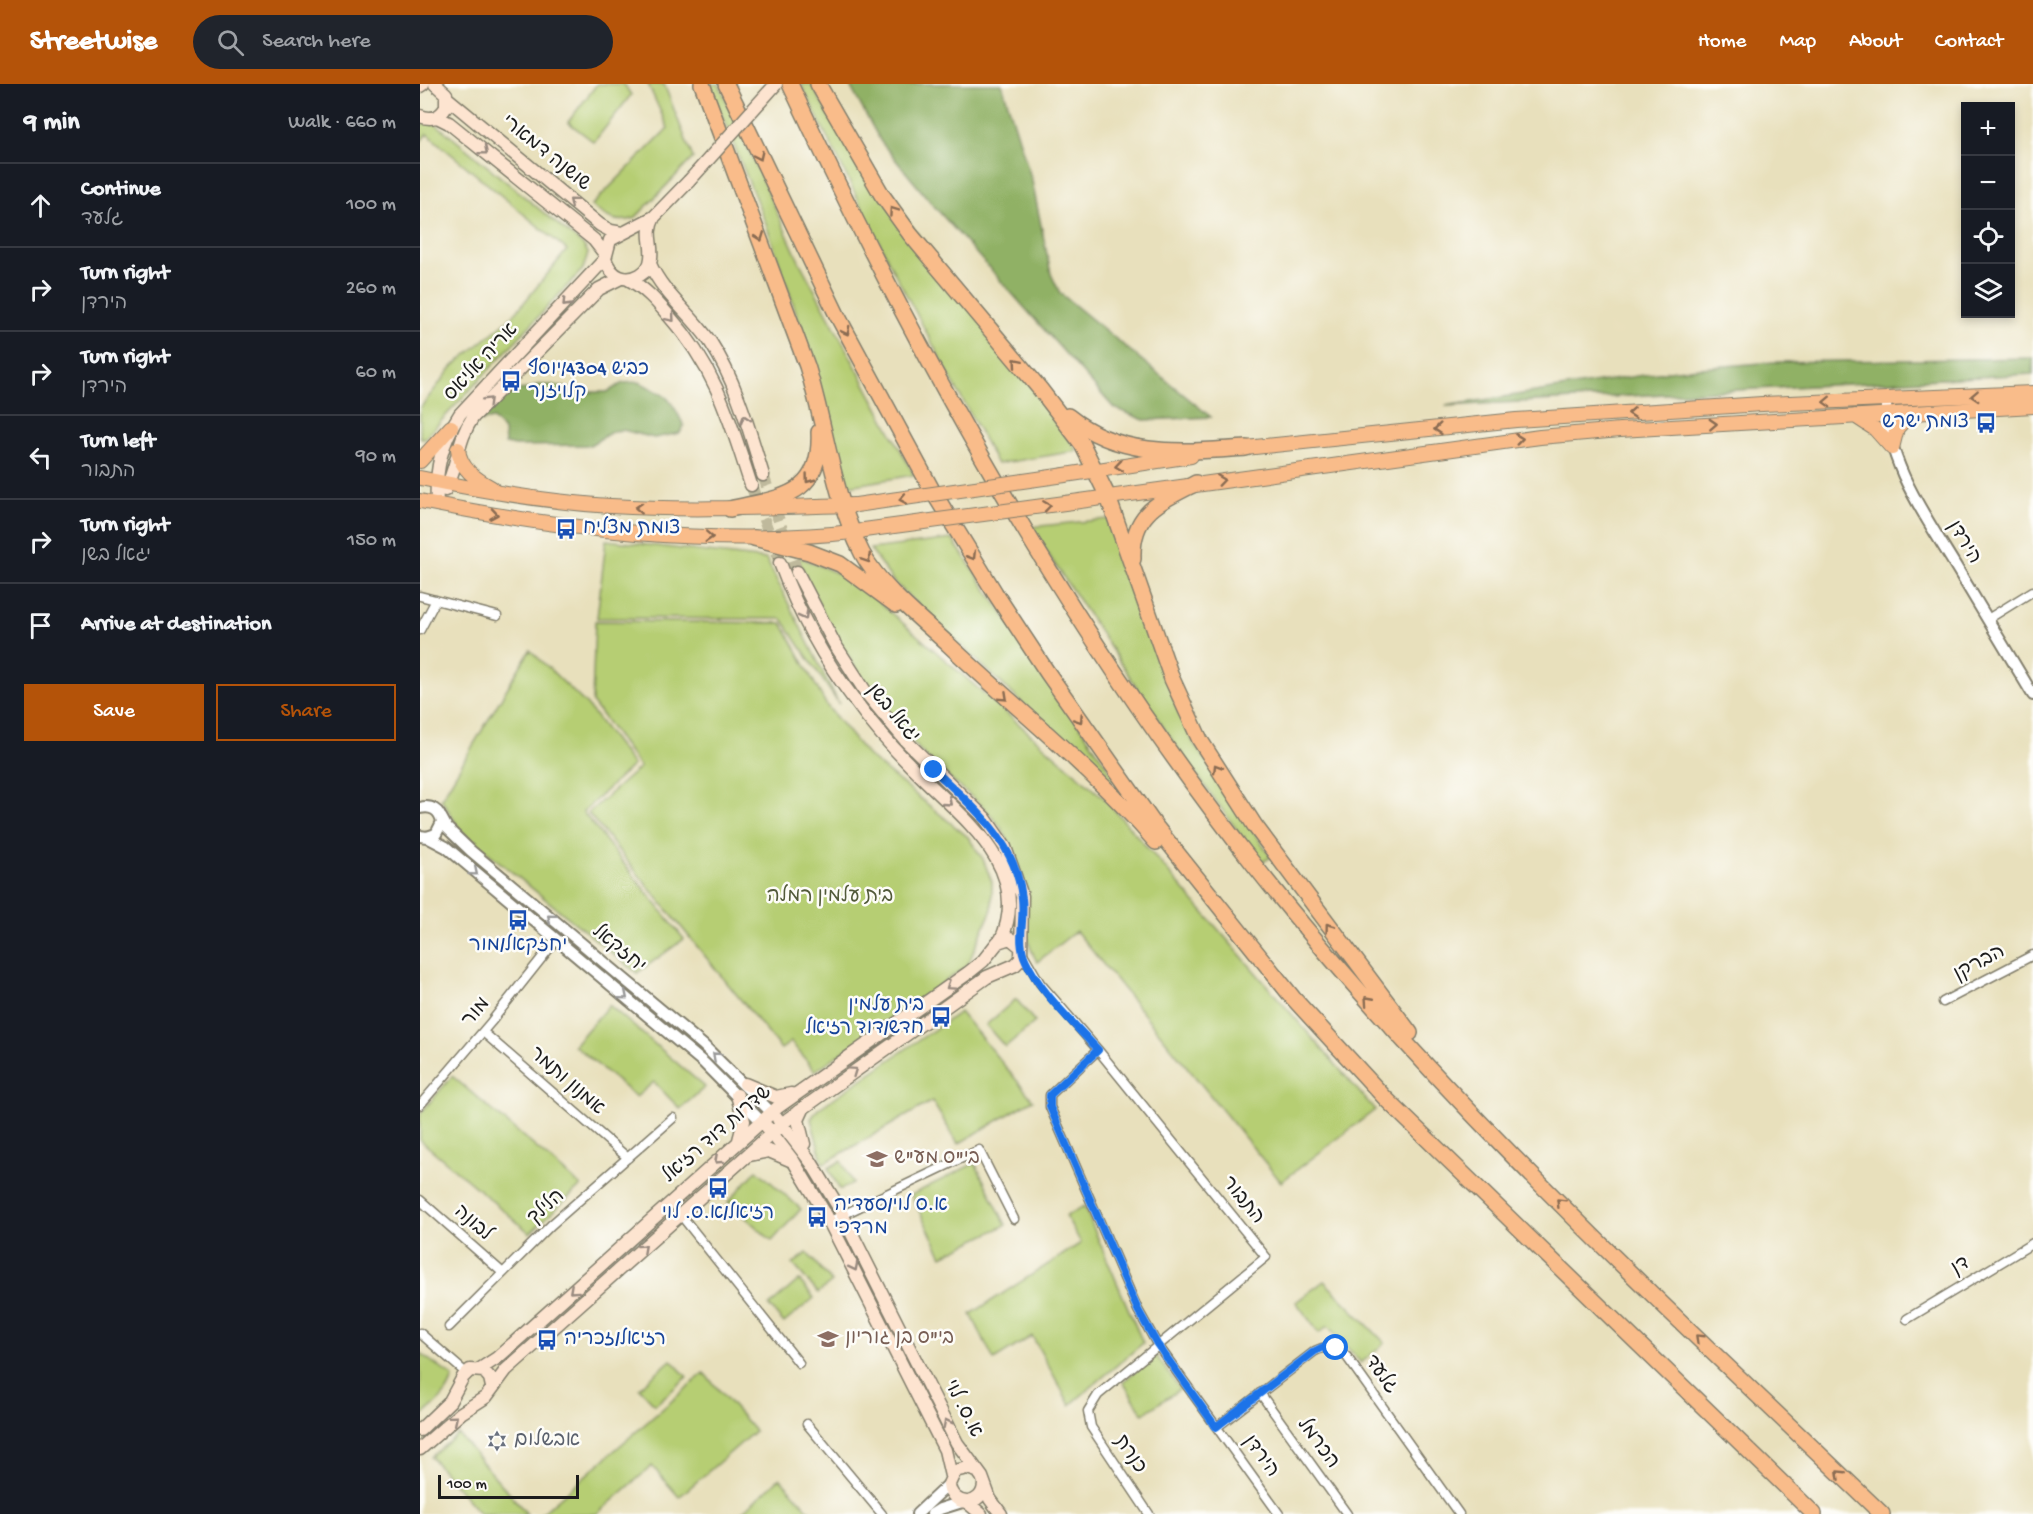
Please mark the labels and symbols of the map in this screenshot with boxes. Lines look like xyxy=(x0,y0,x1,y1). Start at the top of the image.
street label: שושנה דמארי xyxy=(496,111,594,197)
one-way arrow xyxy=(477,144,488,155)
one-way arrow xyxy=(752,150,764,161)
one-way arrow xyxy=(569,199,580,210)
one-way arrow xyxy=(889,207,900,218)
one-way arrow xyxy=(752,231,765,242)
one-way arrow xyxy=(562,295,573,306)
one-way arrow xyxy=(664,311,675,322)
street label: אריה אליאס xyxy=(439,318,524,407)
one-way arrow xyxy=(839,325,850,335)
place label: כביש 4304/יוסף קלויזנר xyxy=(528,357,649,405)
one-way arrow xyxy=(1013,358,1024,369)
bus stop icon: כביש 4304/יוסף קלויזנר xyxy=(499,369,523,393)
one-way arrow xyxy=(1970,389,1979,402)
one-way arrow xyxy=(1823,396,1832,409)
one-way arrow xyxy=(481,397,492,408)
one-way arrow xyxy=(1628,406,1637,419)
bus stop icon: צומת ישרש xyxy=(1974,411,1998,435)
place label: צומת ישרש xyxy=(1882,412,1969,435)
one-way arrow xyxy=(740,414,753,425)
one-way arrow xyxy=(1708,418,1717,431)
one-way arrow xyxy=(1434,422,1443,435)
one-way arrow xyxy=(1514,434,1523,446)
one-way arrow xyxy=(1115,459,1124,471)
one-way arrow xyxy=(805,472,816,483)
one-way arrow xyxy=(1217,474,1226,486)
one-way arrow xyxy=(898,492,908,504)
one-way arrow xyxy=(1042,500,1051,512)
one-way arrow xyxy=(634,501,643,514)
one-way arrow xyxy=(489,508,499,520)
place label: צומת מצליח xyxy=(583,516,681,541)
bus stop icon: צומת מצליח xyxy=(554,517,578,541)
street label: הירדן xyxy=(1941,517,1985,569)
one-way arrow xyxy=(704,531,713,544)
one-way arrow xyxy=(964,550,976,560)
one-way arrow xyxy=(859,553,871,563)
one-way arrow xyxy=(797,610,808,620)
street label: יגאל בשן xyxy=(861,679,925,748)
one-way arrow xyxy=(997,689,1008,700)
one-way arrow xyxy=(1072,712,1083,723)
route end xyxy=(920,756,946,782)
one-way arrow xyxy=(1213,764,1225,774)
one-way arrow xyxy=(941,795,952,806)
one-way arrow xyxy=(467,864,478,875)
park label: בית עלמין רמלה xyxy=(767,884,893,909)
bus stop icon: יחזקאל/מור xyxy=(506,908,530,932)
one-way arrow xyxy=(547,914,558,925)
street label: יחזקאל xyxy=(587,920,651,979)
one-way arrow xyxy=(1326,923,1337,934)
place label: יחזקאל/מור xyxy=(469,933,567,958)
street label: הברקן xyxy=(1950,941,2010,987)
one-way arrow xyxy=(946,978,957,989)
one-way arrow xyxy=(617,989,628,1000)
place label: בית עלמין חדש/דוד רזיאל xyxy=(805,993,924,1041)
street label: מור xyxy=(458,994,496,1032)
one-way arrow xyxy=(1364,996,1375,1006)
bus stop icon: בית עלמין חדש/דוד רזיאל xyxy=(929,1005,953,1029)
street label: אמנון ותמר xyxy=(524,1043,608,1121)
one-way arrow xyxy=(713,1052,723,1063)
one-way arrow xyxy=(847,1067,858,1078)
street label: שדרות דוד רזיאל xyxy=(658,1080,777,1188)
school or university icon: בי"ס מע"ש xyxy=(865,1147,889,1171)
place label: בי"ס מע"ש xyxy=(894,1148,980,1171)
one-way arrow xyxy=(714,1153,725,1164)
street label: התבור xyxy=(1216,1173,1268,1229)
bus stop icon: רזיאל/א.ס. לוי xyxy=(706,1176,730,1200)
street label: הלילך xyxy=(522,1184,570,1231)
place label: א.ס לוי/סעדיה מרדכי xyxy=(834,1193,948,1241)
one-way arrow xyxy=(1557,1198,1568,1209)
street label: לבונה xyxy=(448,1200,498,1247)
place label: רזיאל/א.ס. לוי xyxy=(662,1201,774,1226)
bus stop icon: א.ס לוי/סעדיה מרדכי xyxy=(805,1205,829,1229)
one-way arrow xyxy=(636,1244,647,1255)
street label: דן xyxy=(1948,1253,1974,1281)
one-way arrow xyxy=(846,1261,858,1272)
one-way arrow xyxy=(569,1283,580,1294)
place label: רזיאל/זכריה xyxy=(564,1327,666,1352)
school or university icon: בי"ס בן גוריון xyxy=(816,1327,840,1351)
bus stop icon: רזיאל/זכריה xyxy=(535,1328,559,1352)
place label: בי"ס בן גוריון xyxy=(845,1328,954,1351)
route start xyxy=(1322,1334,1348,1360)
one-way arrow xyxy=(1696,1334,1706,1345)
street label: גלעד xyxy=(1358,1350,1403,1399)
street label: א.ס. לוי xyxy=(938,1375,988,1442)
street label: הכרמל xyxy=(1291,1413,1345,1474)
one-way arrow xyxy=(447,1415,458,1426)
one-way arrow xyxy=(943,1419,954,1429)
place label: אבשלום xyxy=(514,1428,580,1453)
synagogue icon: אבשלום xyxy=(485,1429,509,1453)
street label: כנרת xyxy=(1108,1431,1150,1479)
street label: הירדן xyxy=(1237,1432,1283,1482)
one-way arrow xyxy=(1836,1470,1847,1481)
scale bar xyxy=(438,1472,579,1500)

